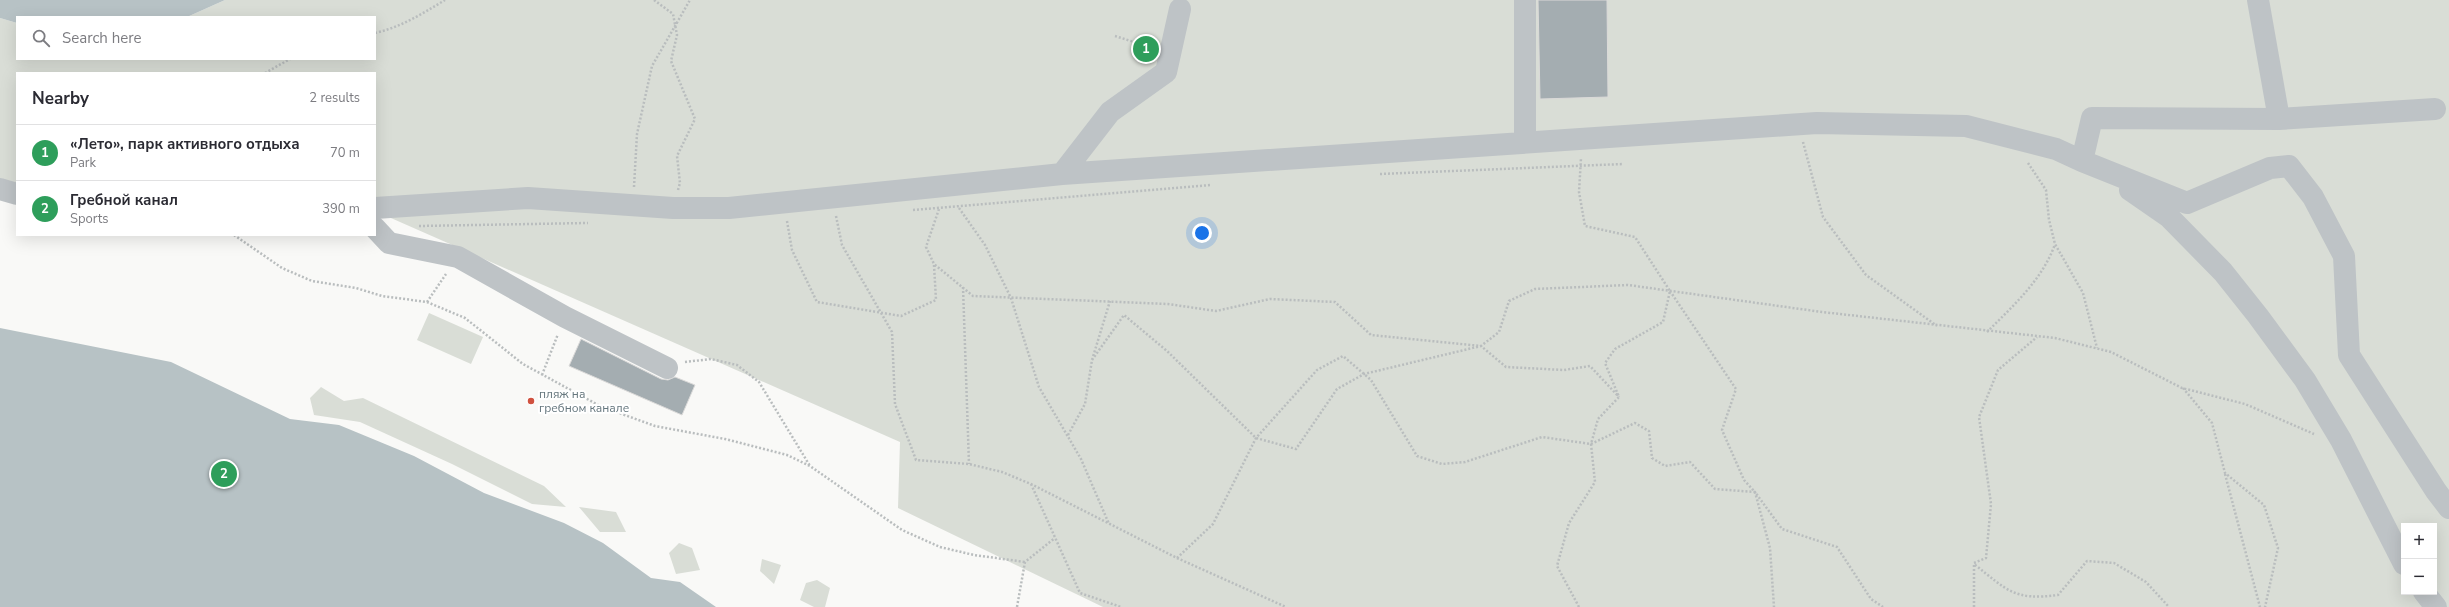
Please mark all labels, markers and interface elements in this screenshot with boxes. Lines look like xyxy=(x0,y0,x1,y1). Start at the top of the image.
search box xyxy=(16,16,376,60)
icon: search xyxy=(30,27,52,49)
text: Search here xyxy=(62,28,142,48)
pin: 1 xyxy=(1133,34,1159,64)
text: Nearby xyxy=(32,87,89,110)
text: 2 results xyxy=(309,89,360,107)
text: «Лето», парк активного отдыха xyxy=(70,134,300,154)
text: 1 xyxy=(41,144,49,162)
text: 70 m xyxy=(330,144,360,162)
text: Park xyxy=(70,154,96,172)
text: Гребной канал xyxy=(70,190,178,210)
text: 2 xyxy=(41,200,49,218)
text: 390 m xyxy=(322,200,360,218)
text: Sports xyxy=(70,210,109,228)
your location xyxy=(1192,223,1212,243)
place label: пляж на гребном канале xyxy=(539,386,629,416)
marker: пляж на гребном канале xyxy=(526,396,536,406)
pin: 2 xyxy=(211,459,237,489)
map controls xyxy=(2401,523,2437,595)
button: + xyxy=(2401,523,2437,559)
button: − xyxy=(2401,559,2437,595)

